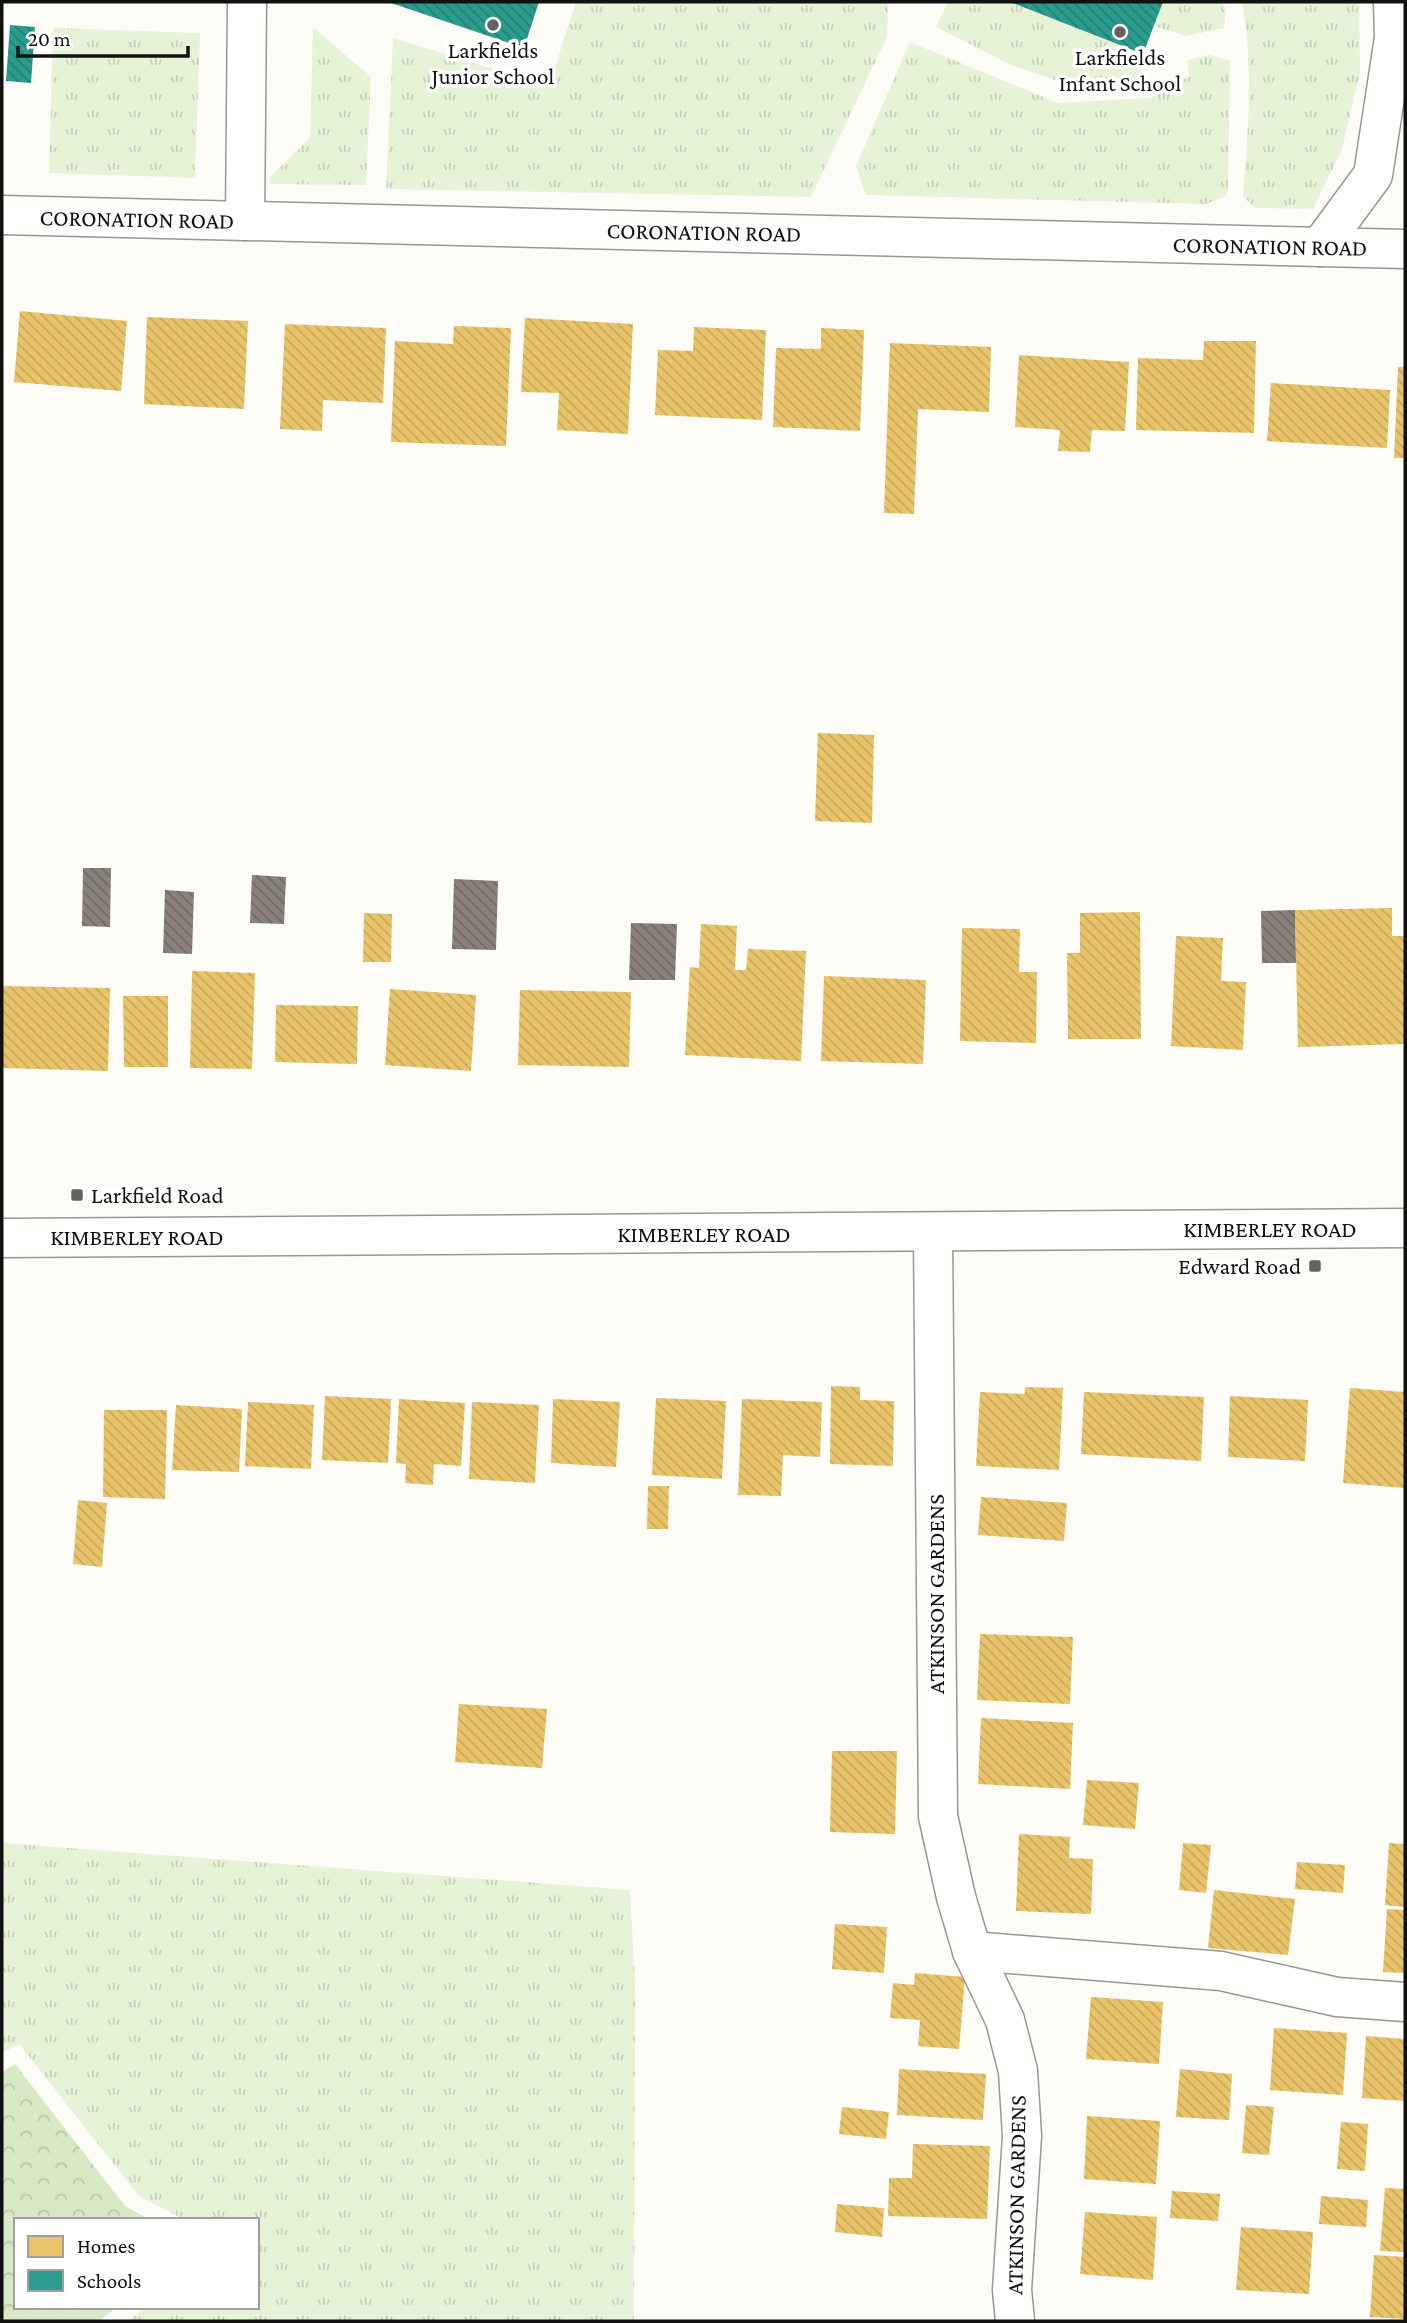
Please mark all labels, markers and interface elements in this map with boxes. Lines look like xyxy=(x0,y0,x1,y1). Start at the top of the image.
scale bar xyxy=(18,14,187,58)
marker: Larkfields Junior School xyxy=(485,17,501,33)
marker: Larkfields Infant School xyxy=(1112,24,1128,40)
text: 20 m xyxy=(28,27,71,51)
place label: Larkfields Junior School xyxy=(430,37,554,89)
place label: Larkfields Infant School xyxy=(1059,44,1181,96)
street label: CORONATION ROAD xyxy=(39,204,235,234)
street label: CORONATION ROAD xyxy=(606,217,802,247)
street label: CORONATION ROAD xyxy=(1172,231,1368,261)
place label: Larkfield Road xyxy=(91,1182,224,1208)
marker: Larkfield Road xyxy=(69,1187,85,1203)
street label: KIMBERLEY ROAD xyxy=(1183,1216,1357,1242)
street label: KIMBERLEY ROAD xyxy=(617,1221,791,1247)
street label: KIMBERLEY ROAD xyxy=(50,1224,224,1250)
place label: Edward Road xyxy=(1178,1253,1301,1279)
marker: Edward Road xyxy=(1307,1258,1323,1274)
street label: ATKINSON GARDENS xyxy=(923,1494,949,1694)
street label: ATKINSON GARDENS xyxy=(1001,2095,1031,2295)
legend xyxy=(14,2218,259,2309)
text: Homes xyxy=(77,2234,136,2258)
text: Schools xyxy=(77,2269,141,2293)

